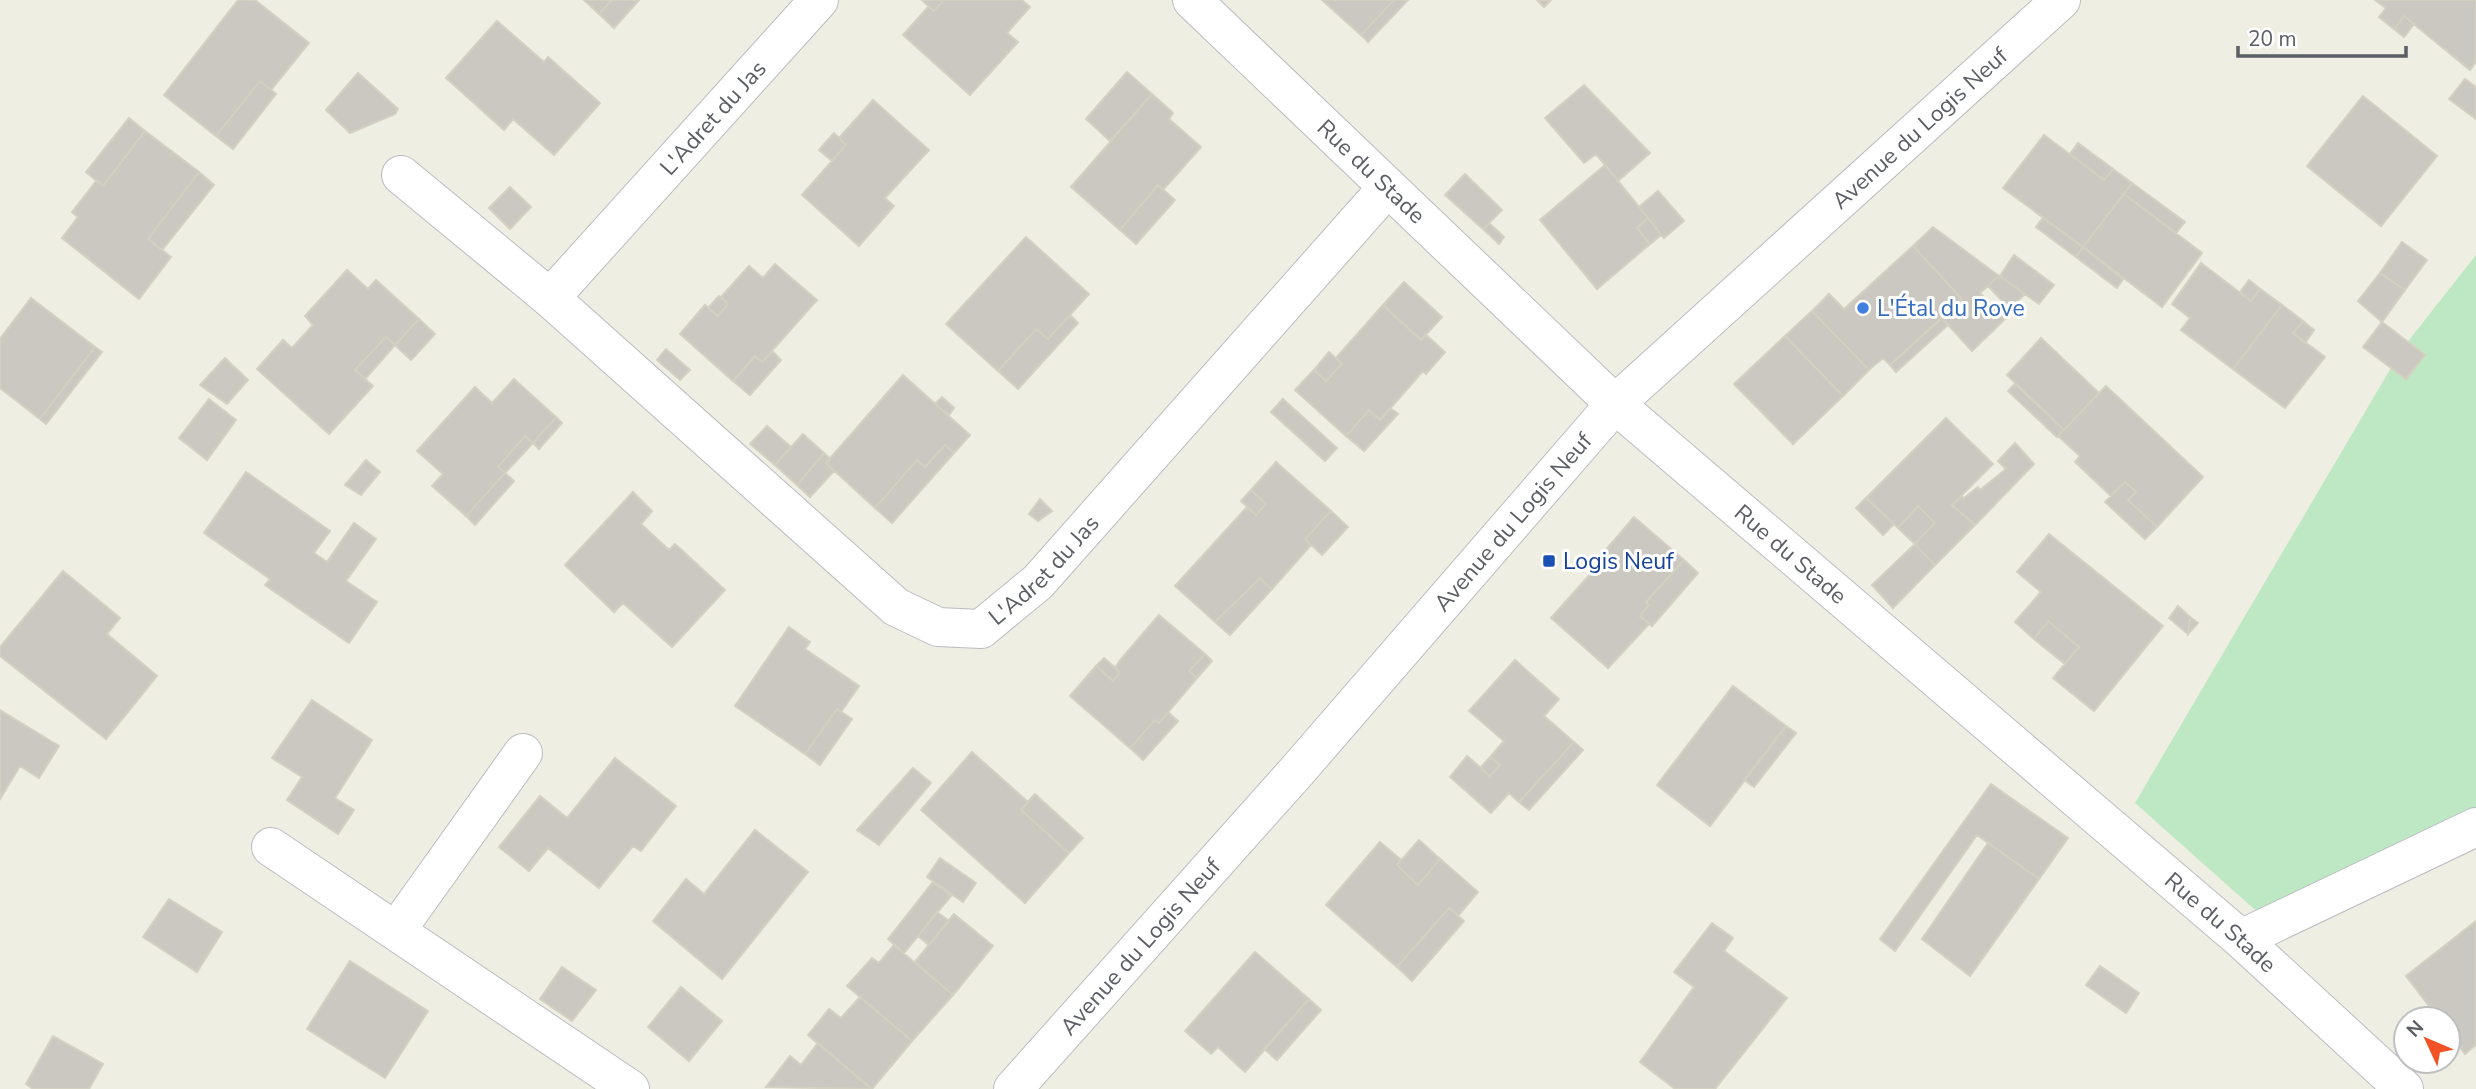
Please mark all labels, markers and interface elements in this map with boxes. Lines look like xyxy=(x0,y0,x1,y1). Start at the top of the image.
scale bar xyxy=(2238,14,2406,58)
text: 20 m xyxy=(2248,25,2297,53)
street label: Avenue du Logis Neuf xyxy=(1825,40,2015,216)
street label: L'Adret du Jas xyxy=(653,54,773,182)
street label: Rue du Stade xyxy=(1310,113,1432,231)
place label: L'Étal du Rove xyxy=(1877,293,2025,324)
marker: L'Étal du Rove xyxy=(1855,300,1871,316)
street label: Avenue du Logis Neuf xyxy=(1427,426,1600,618)
street label: Rue du Stade xyxy=(1728,498,1853,611)
street label: L'Adret du Jas xyxy=(982,508,1106,633)
place label: Logis Neuf xyxy=(1563,546,1674,577)
marker: Logis Neuf xyxy=(1541,553,1557,569)
street label: Avenue du Logis Neuf xyxy=(1053,852,1228,1042)
street label: Rue du Stade xyxy=(2158,865,2283,980)
north arrow xyxy=(2392,1005,2462,1075)
text: N xyxy=(2401,1015,2430,1043)

